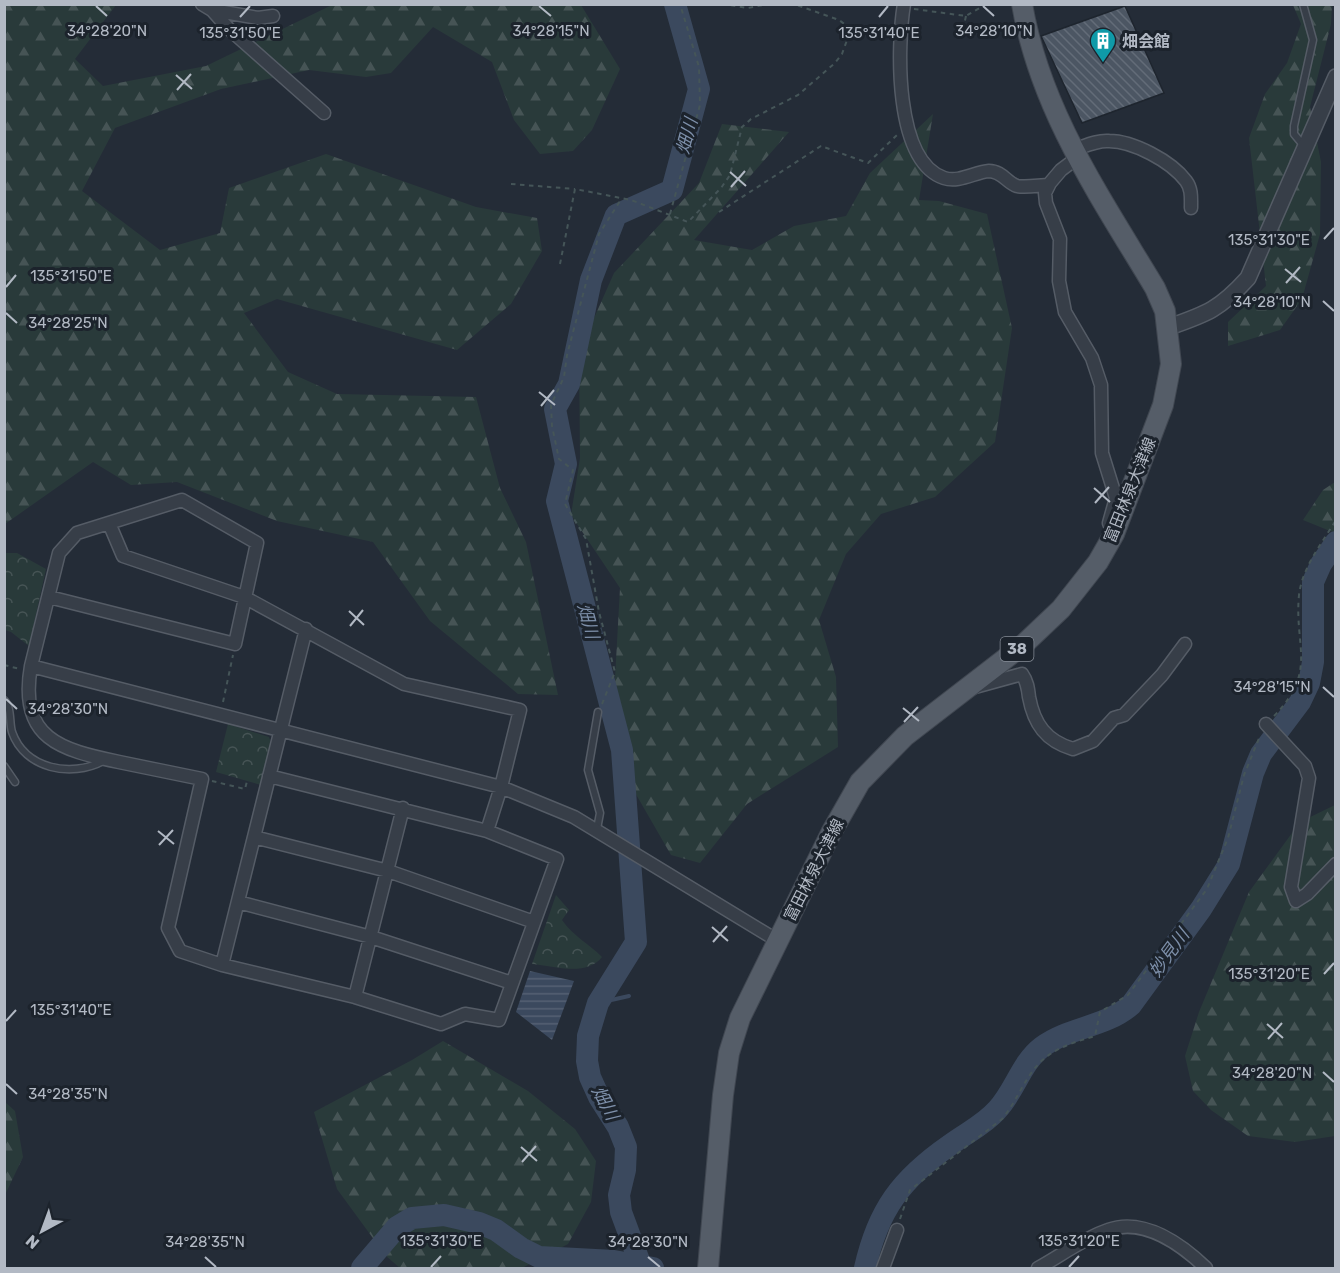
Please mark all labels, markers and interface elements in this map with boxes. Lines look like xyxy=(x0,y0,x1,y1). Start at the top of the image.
text: 34°28'20"N xyxy=(67,22,147,40)
text: 34°28'15"N xyxy=(512,22,590,40)
text: 34°28'10"N xyxy=(955,22,1033,40)
text: 135°31'50"E xyxy=(199,24,281,42)
text: 135°31'40"E xyxy=(838,24,920,42)
building icon: 畑会館 xyxy=(1088,26,1118,64)
place label: 畑会館 xyxy=(1122,32,1170,51)
water label: 畑川 xyxy=(672,114,703,156)
text: 135°31'30"E xyxy=(1228,231,1310,249)
text: 135°31'50"E xyxy=(30,267,112,285)
text: 34°28'10"N xyxy=(1233,293,1311,311)
text: 34°28'25"N xyxy=(28,314,108,332)
street label: 富田林泉大津線 xyxy=(1100,435,1160,545)
water label: 畑川 xyxy=(573,601,604,643)
road number: 38 xyxy=(1000,637,1034,661)
text: 34°28'15"N xyxy=(1233,678,1311,696)
text: 34°28'30"N xyxy=(28,700,108,718)
street label: 富田林泉大津線 xyxy=(780,816,848,924)
water label: 妙見川 xyxy=(1144,923,1195,981)
text: 135°31'20"E xyxy=(1228,965,1310,983)
text: 135°31'40"E xyxy=(30,1001,112,1019)
text: 34°28'20"N xyxy=(1232,1064,1312,1082)
water label: 畑川 xyxy=(587,1082,624,1126)
text: 34°28'35"N xyxy=(28,1085,108,1103)
north arrow xyxy=(12,1201,72,1261)
text: N xyxy=(22,1231,43,1253)
text: 135°31'30"E xyxy=(400,1232,482,1250)
text: 135°31'20"E xyxy=(1038,1232,1120,1250)
text: 34°28'35"N xyxy=(165,1233,245,1251)
text: 34°28'30"N xyxy=(608,1233,688,1251)

